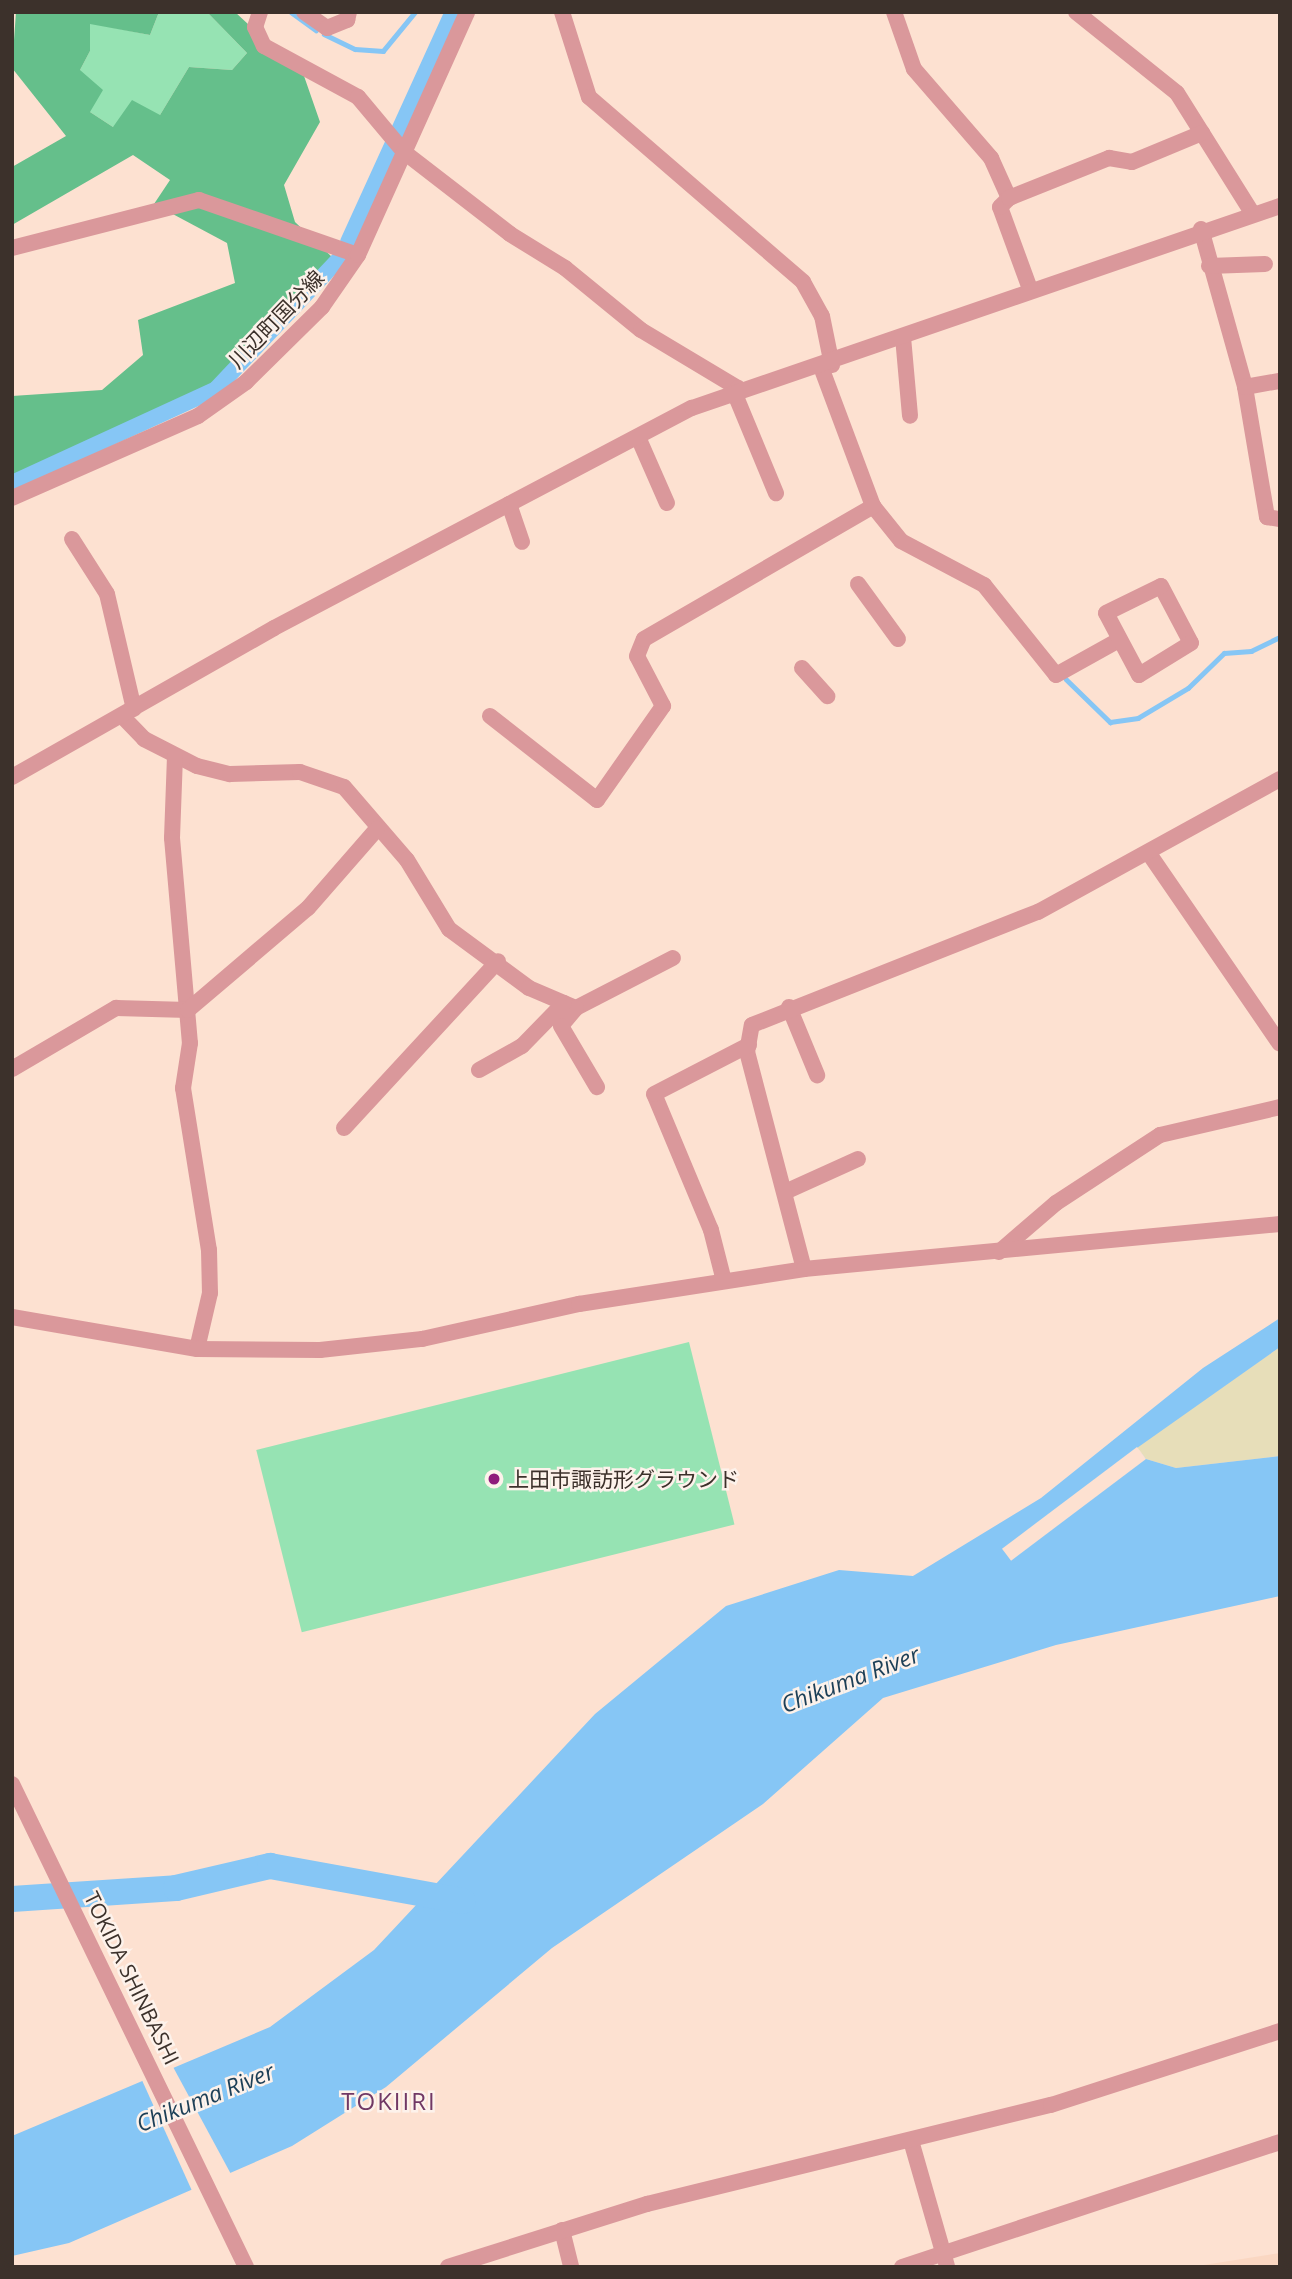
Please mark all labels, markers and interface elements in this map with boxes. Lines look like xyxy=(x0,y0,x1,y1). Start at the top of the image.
street label: 川辺町国分線 xyxy=(223,265,329,373)
place label: 上田市諏訪形グラウンド xyxy=(508,1466,739,1492)
marker: 上田市諏訪形グラウンド xyxy=(486,1471,502,1487)
water label: Chikuma River xyxy=(777,1640,923,1718)
street label: TOKIDA SHINBASHI xyxy=(79,1888,185,2068)
water label: Chikuma River xyxy=(132,2057,278,2137)
district label: TOKIIRI xyxy=(342,2087,436,2115)

